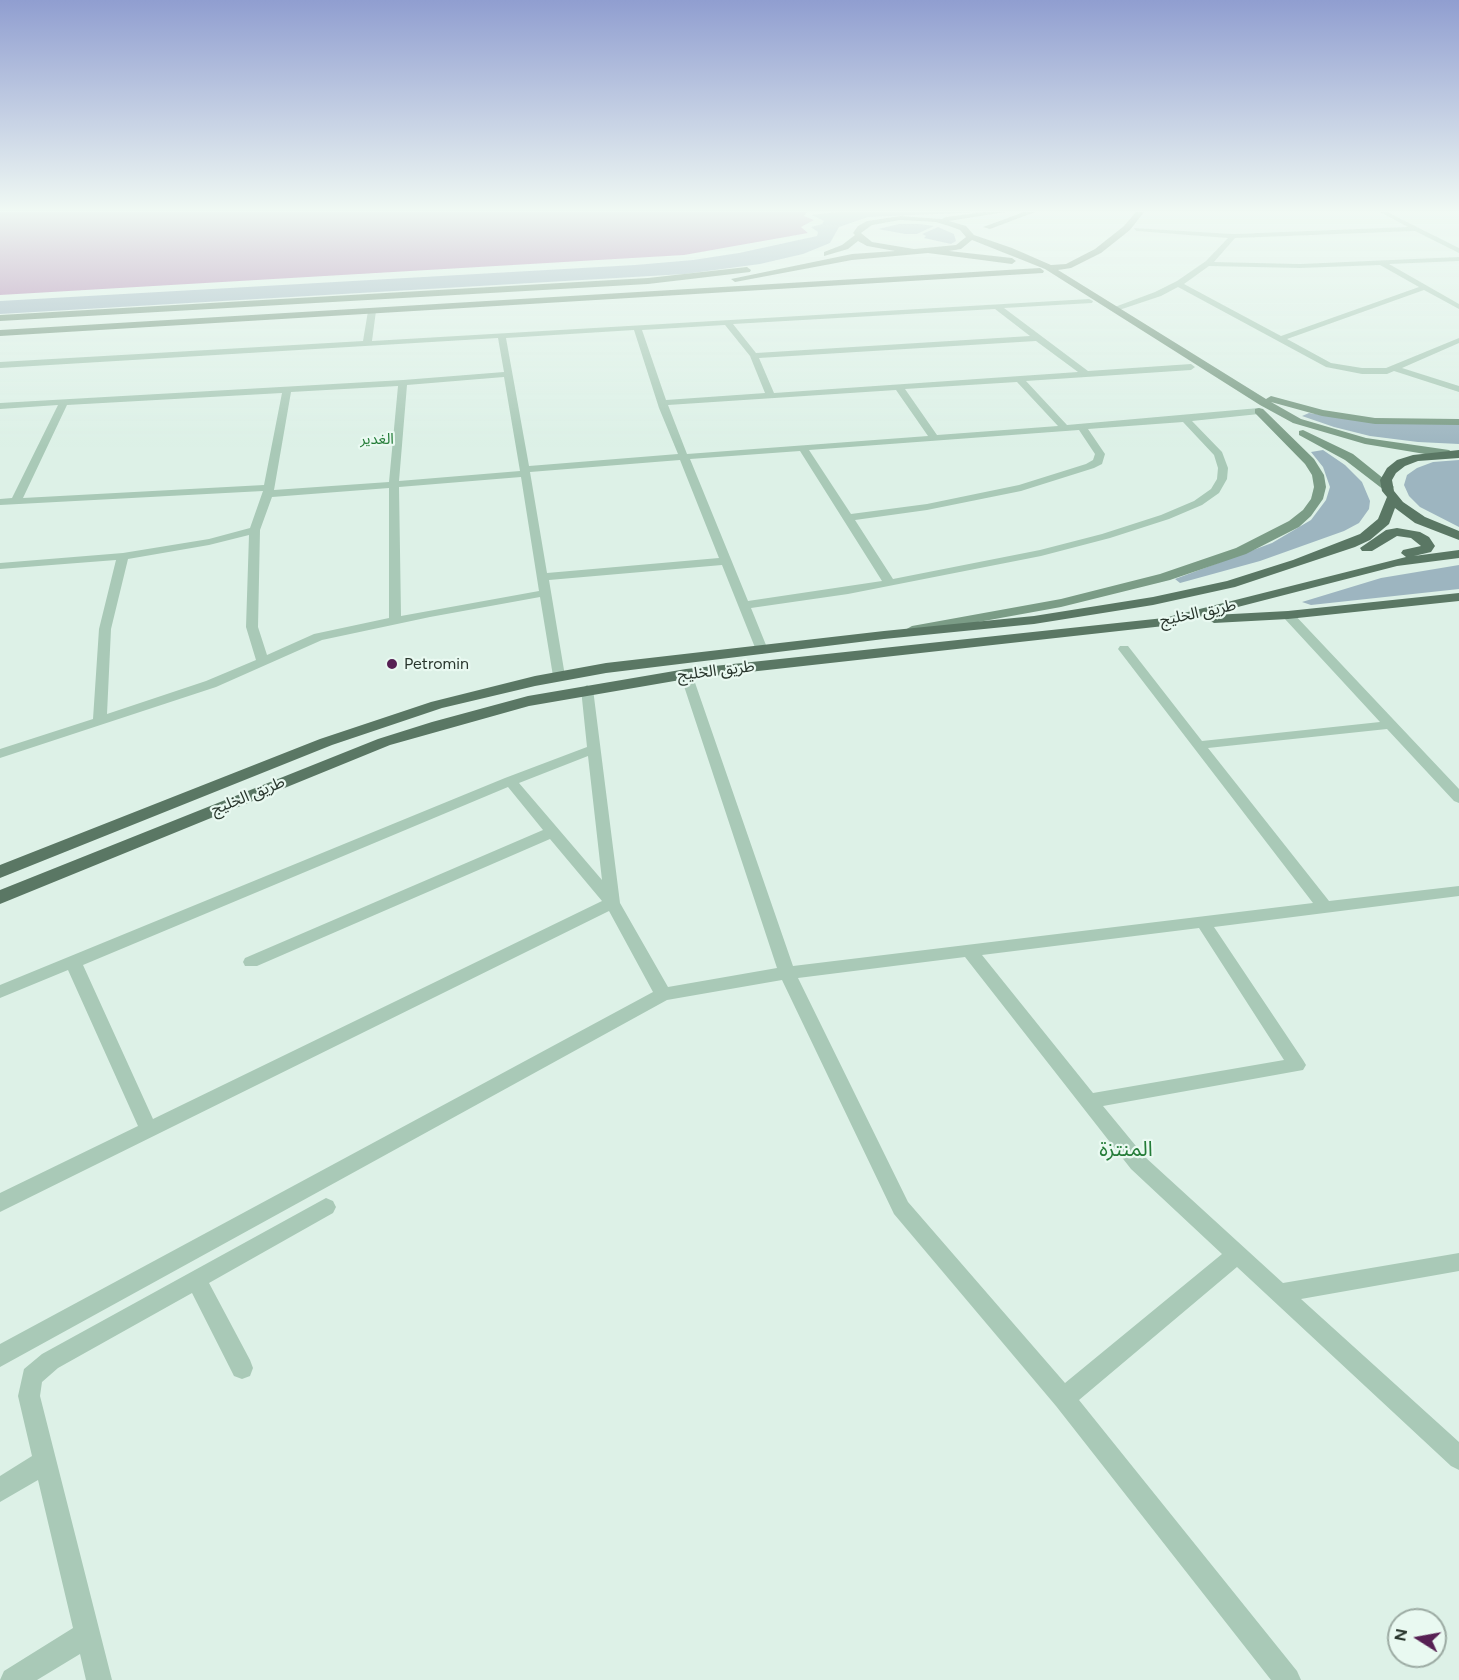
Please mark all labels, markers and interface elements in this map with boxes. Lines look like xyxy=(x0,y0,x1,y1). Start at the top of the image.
district label: الغدير xyxy=(360,431,394,449)
street label: طريق الخليج xyxy=(1158,596,1238,630)
place label: Petromin xyxy=(404,654,469,674)
marker: Petromin xyxy=(385,657,399,671)
street label: طريق الخليج xyxy=(676,657,756,685)
street label: طريق الخليج xyxy=(208,773,288,819)
district label: المنتزة xyxy=(1099,1137,1153,1163)
north arrow xyxy=(1387,1608,1447,1668)
text: N xyxy=(1390,1627,1411,1643)

